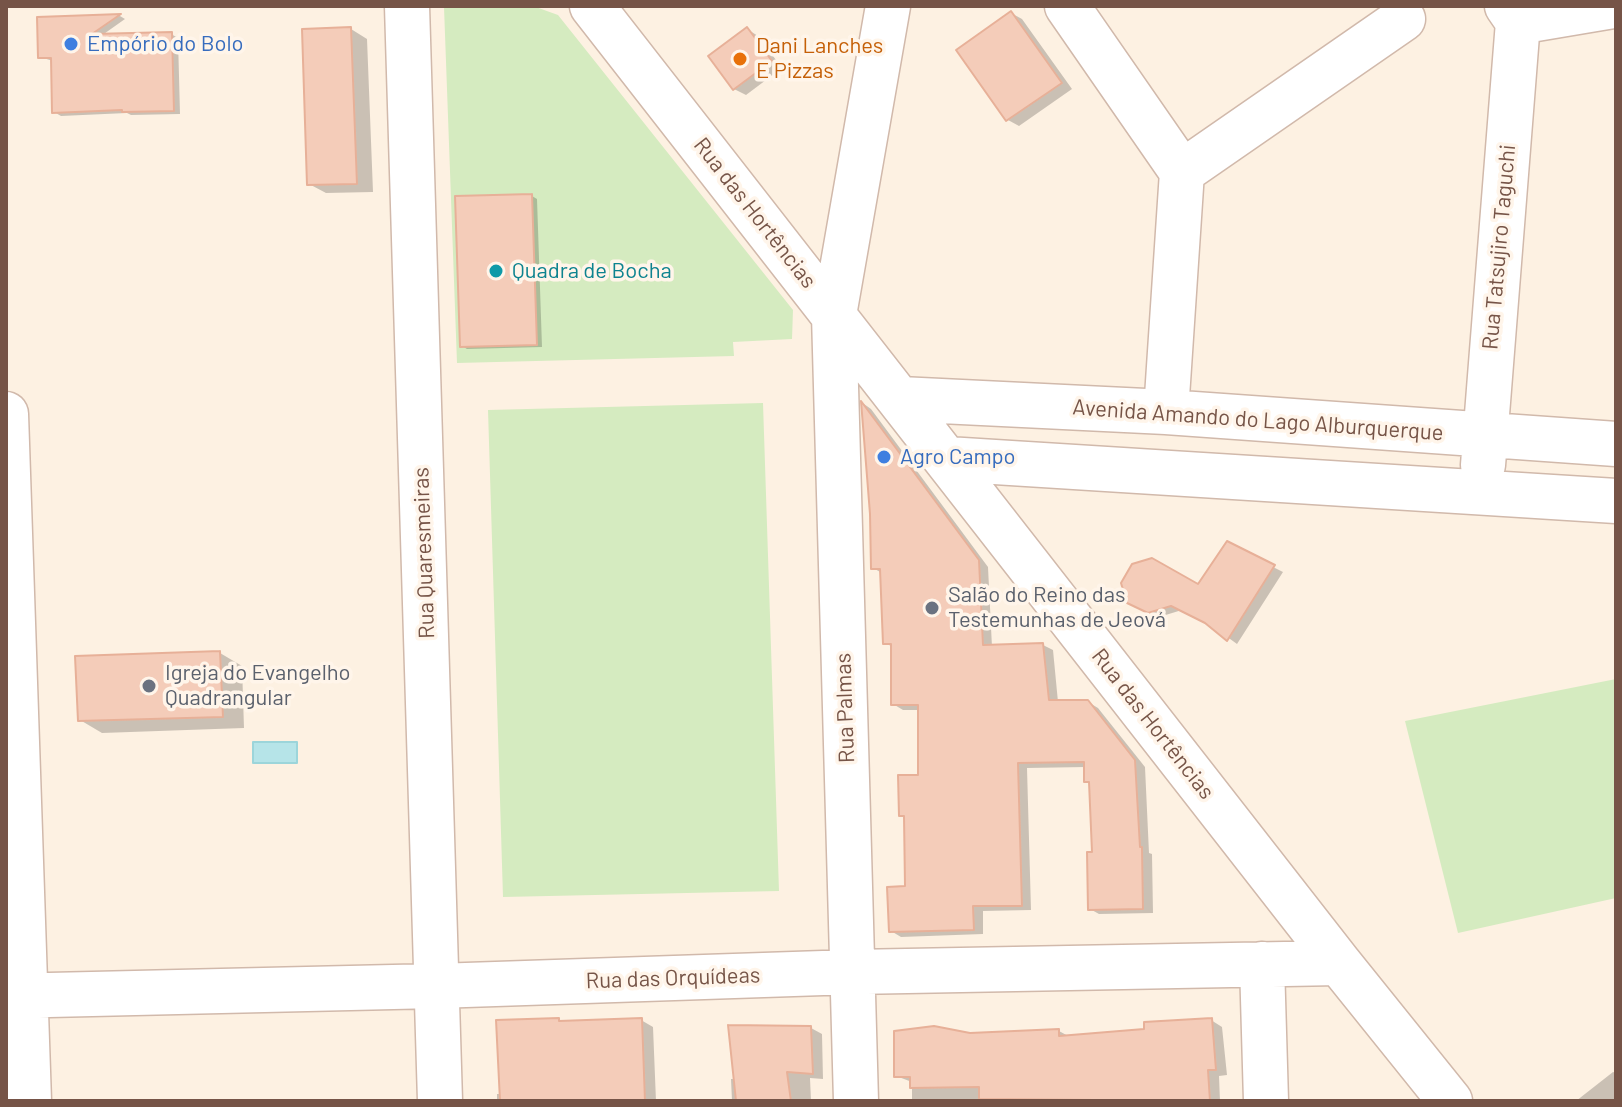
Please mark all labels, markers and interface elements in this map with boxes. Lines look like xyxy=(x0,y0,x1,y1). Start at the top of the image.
place label: Empório do Bolo xyxy=(87,31,244,57)
place label: Dani Lanches E Pizzas xyxy=(756,33,883,84)
marker: Empório do Bolo xyxy=(62,35,80,53)
marker: Dani Lanches E Pizzas xyxy=(731,50,749,68)
street label: Rua das Hortências xyxy=(688,132,822,294)
street label: Rua Tatsujiro Taguchi xyxy=(1477,143,1521,351)
place label: Quadra de Bocha xyxy=(512,258,672,284)
marker: Quadra de Bocha xyxy=(487,262,505,280)
street label: Avenida Amando do Lago Alburquerque xyxy=(1072,394,1444,446)
place label: Agro Campo xyxy=(900,444,1016,470)
marker: Agro Campo xyxy=(875,448,893,466)
street label: Rua Quaresmeiras xyxy=(408,467,440,639)
place label: Salão do Reino das Testemunhas de Jeová xyxy=(948,582,1166,634)
marker: Salão do Reino das Testemunhas de Jeová xyxy=(923,599,941,617)
street label: Rua das Hortências xyxy=(1086,643,1220,805)
street label: Rua Palmas xyxy=(830,652,860,764)
place label: Igreja do Evangelho Quadrangular xyxy=(165,660,350,712)
marker: Igreja do Evangelho Quadrangular xyxy=(140,677,158,695)
street label: Rua das Orquídeas xyxy=(585,962,761,994)

